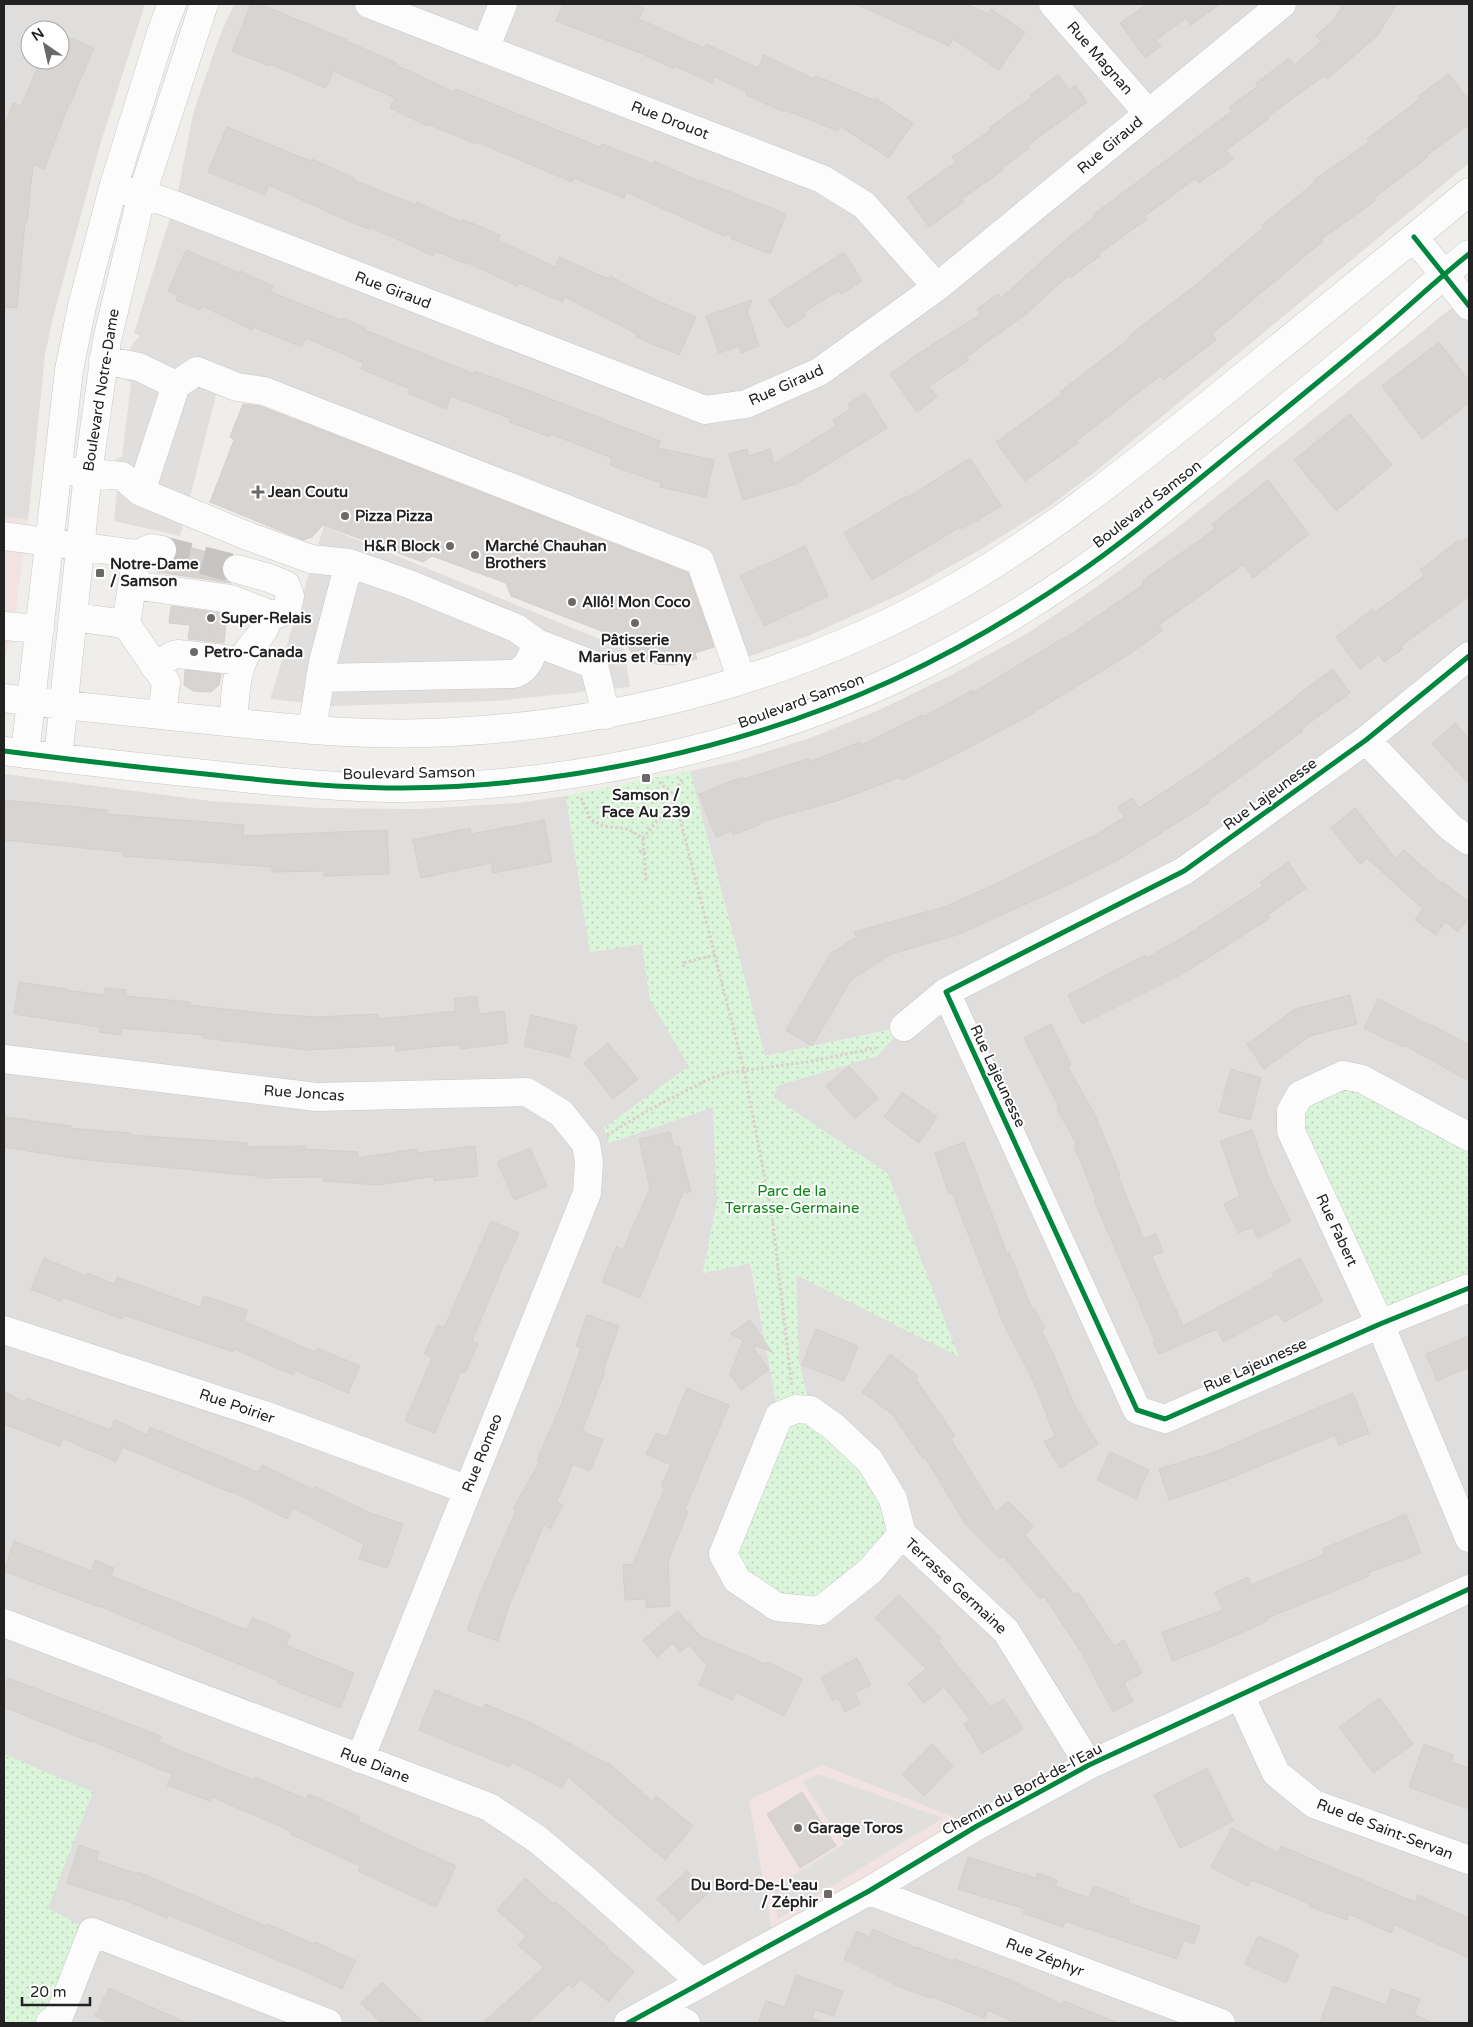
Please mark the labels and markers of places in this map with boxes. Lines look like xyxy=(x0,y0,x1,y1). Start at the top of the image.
place label: Jean Coutu xyxy=(267,483,348,501)
marker: Jean Coutu xyxy=(252,486,264,498)
place label: Pizza Pizza xyxy=(355,507,433,525)
marker: Pizza Pizza xyxy=(339,510,351,522)
place label: H&R Block xyxy=(364,537,440,555)
place label: Marché Chauhan Brothers xyxy=(485,537,607,572)
marker: H&R Block xyxy=(444,540,456,552)
marker: Marché Chauhan Brothers xyxy=(469,549,481,561)
place label: Notre-Dame / Samson xyxy=(110,555,199,590)
marker: Notre-Dame / Samson xyxy=(94,567,106,579)
place label: Allô! Mon Coco xyxy=(582,593,691,611)
marker: Allô! Mon Coco xyxy=(566,596,578,608)
place label: Super-Relais xyxy=(221,609,311,628)
marker: Super-Relais xyxy=(205,612,217,624)
marker: Pâtisserie Marius et Fanny xyxy=(629,617,641,629)
place label: Pâtisserie Marius et Fanny xyxy=(578,631,692,667)
place label: Petro-Canada xyxy=(204,643,303,661)
marker: Petro-Canada xyxy=(188,646,200,658)
marker: Samson / Face Au 239 xyxy=(640,772,652,784)
place label: Samson / Face Au 239 xyxy=(601,786,691,821)
place label: Garage Toros xyxy=(808,1819,903,1838)
marker: Garage Toros xyxy=(792,1822,804,1834)
place label: Du Bord-De-L'eau / Zéphir xyxy=(691,1876,818,1912)
marker: Du Bord-De-L'eau / Zéphir xyxy=(822,1888,834,1900)

